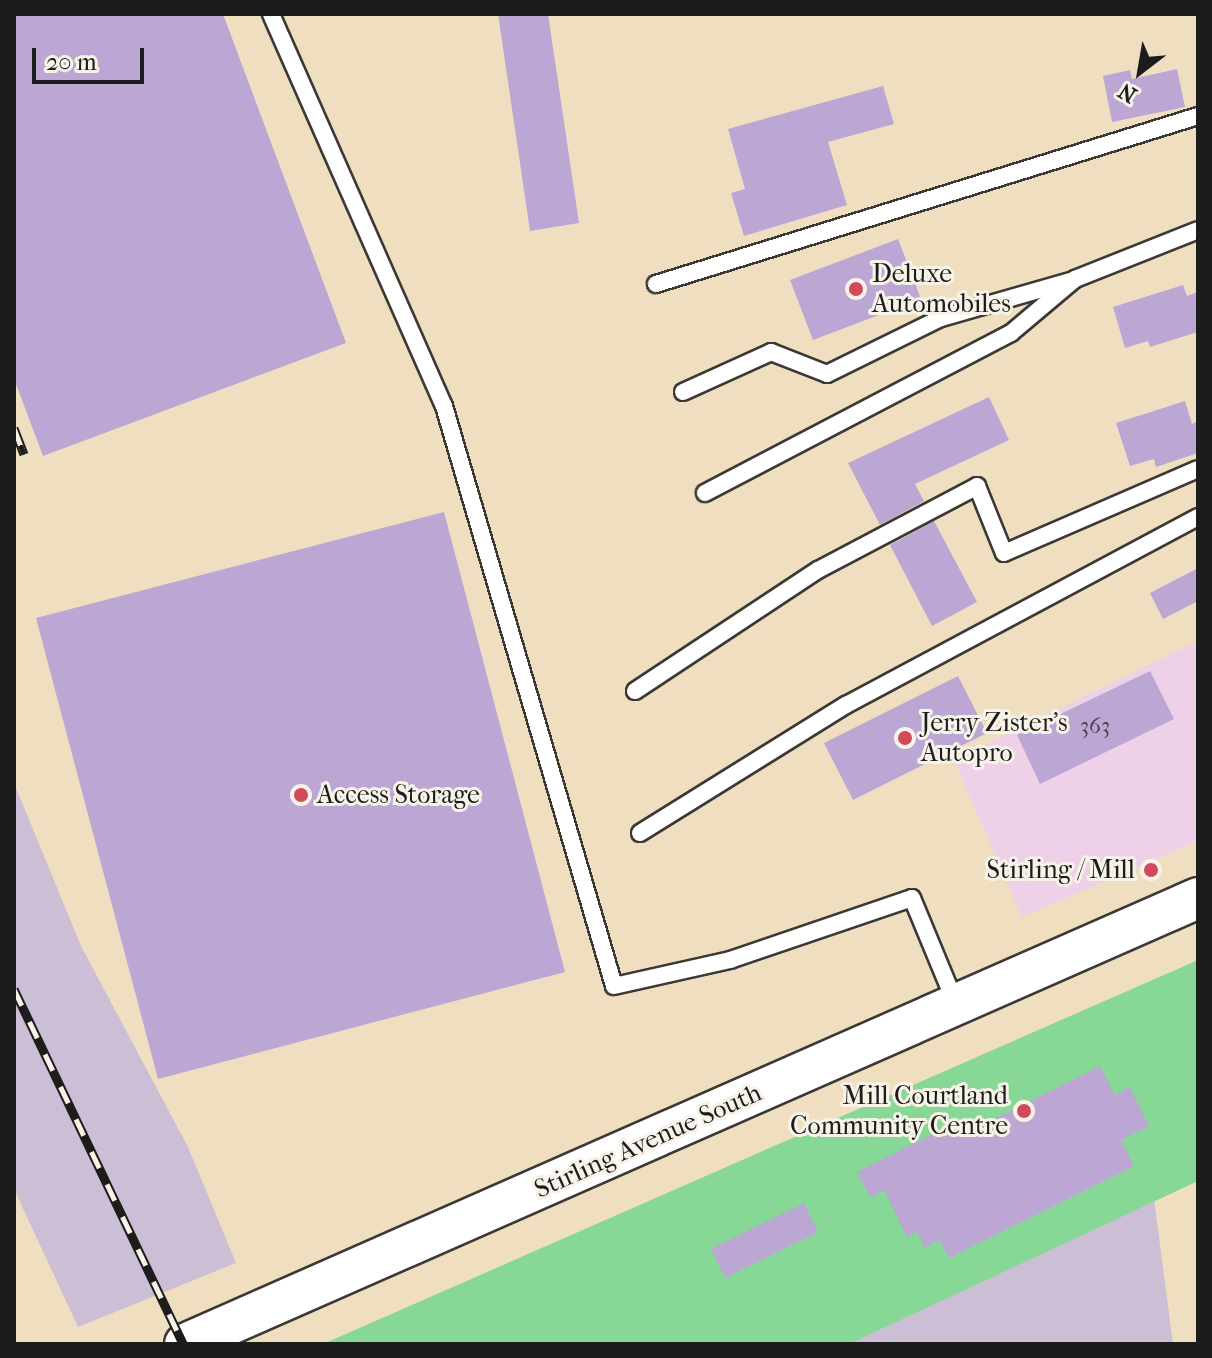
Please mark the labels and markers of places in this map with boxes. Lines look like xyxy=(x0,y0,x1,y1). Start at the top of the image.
place label: Deluxe Automobiles xyxy=(872,258,1011,320)
marker: Deluxe Automobiles xyxy=(847,280,865,298)
place label: Jerry Zister's Autopro xyxy=(921,707,1068,768)
marker: Jerry Zister's Autopro xyxy=(896,729,914,747)
place label: Access Storage xyxy=(317,779,480,811)
marker: Access Storage xyxy=(292,786,310,804)
place label: Stirling / Mill xyxy=(987,854,1135,886)
marker: Stirling / Mill xyxy=(1142,861,1160,879)
place label: Mill Courtland Community Centre xyxy=(790,1080,1008,1142)
marker: Mill Courtland Community Centre xyxy=(1015,1102,1033,1120)

